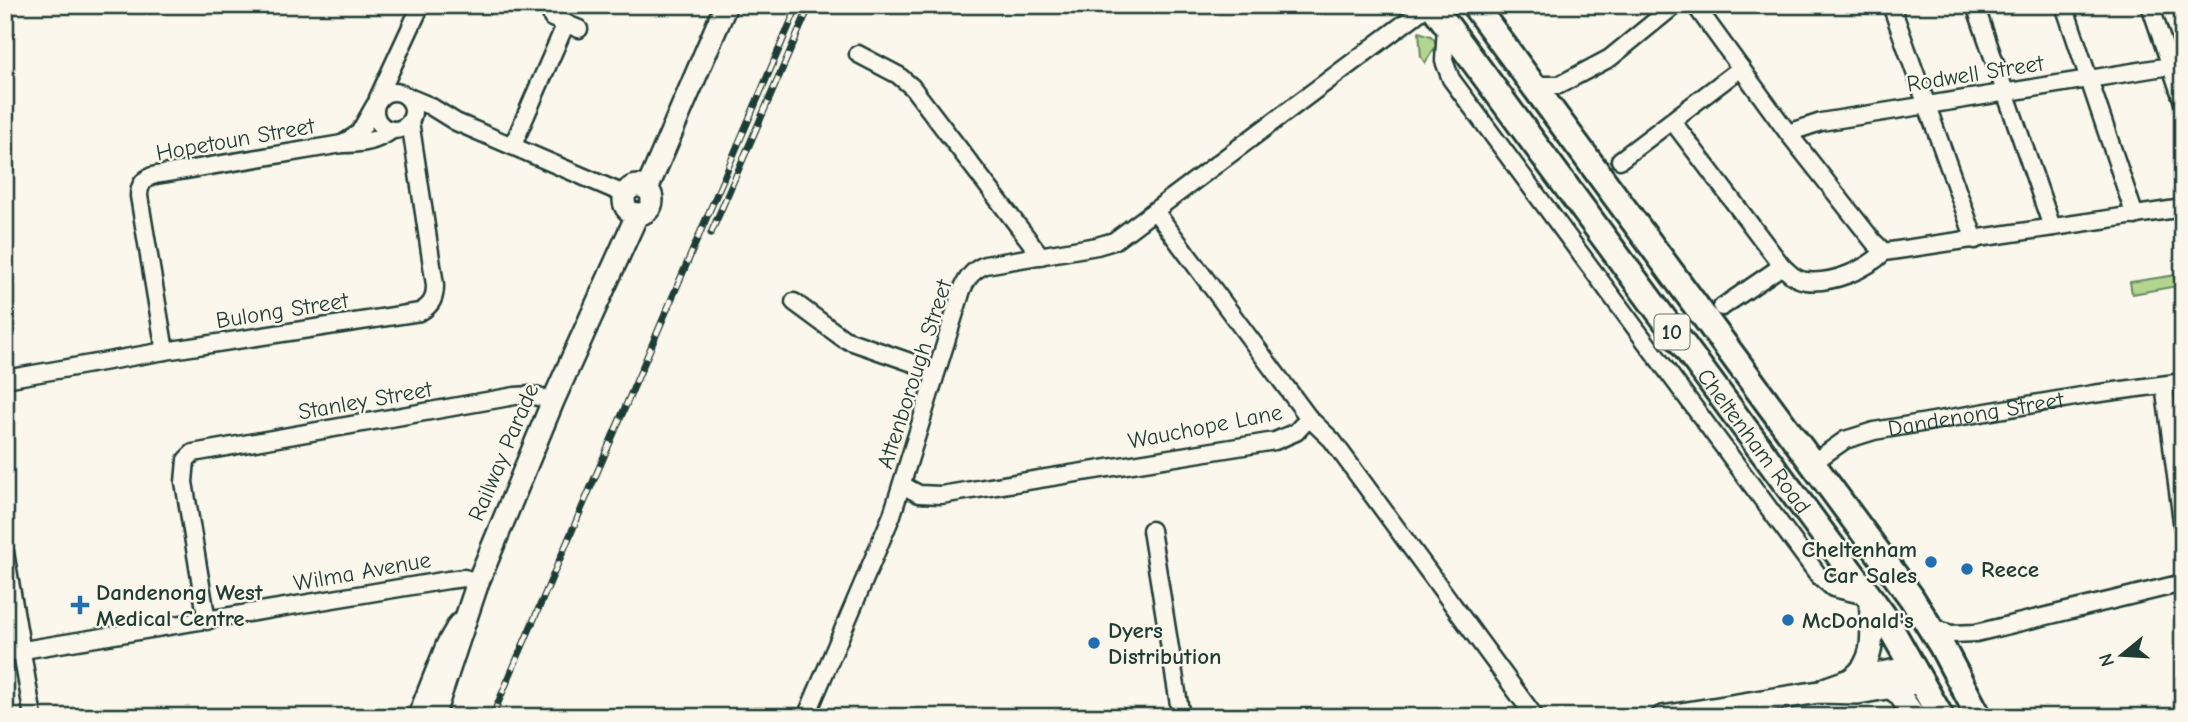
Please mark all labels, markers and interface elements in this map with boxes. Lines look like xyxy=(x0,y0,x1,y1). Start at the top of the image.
street label: Rodwell Street xyxy=(1905,49,2047,98)
street label: Hopetoun Street xyxy=(154,112,318,167)
street label: Attenborough Street xyxy=(871,275,958,472)
street label: Bulong Street xyxy=(214,287,351,334)
road number: 10 xyxy=(1654,314,1690,350)
street label: Cheltenham Road xyxy=(1691,363,1816,519)
street label: Stanley Street xyxy=(296,375,435,426)
street label: Railway Parade xyxy=(462,379,545,525)
street label: Dandenong Street xyxy=(1886,386,2067,442)
street label: Wauchope Lane xyxy=(1126,398,1284,455)
place label: Cheltenham Car Sales xyxy=(1801,536,1917,589)
street label: Wilma Avenue xyxy=(291,546,433,597)
marker: Cheltenham Car Sales xyxy=(1923,554,1939,570)
place label: Reece xyxy=(1981,556,2039,583)
marker: Reece xyxy=(1959,561,1975,577)
place label: Dandenong West Medical Centre xyxy=(96,579,263,632)
marker: Dandenong West Medical Centre xyxy=(70,595,90,615)
place label: McDonald's xyxy=(1802,607,1914,634)
marker: McDonald's xyxy=(1780,612,1796,628)
place label: Dyers Distribution xyxy=(1108,617,1222,670)
north arrow xyxy=(2086,620,2156,690)
marker: Dyers Distribution xyxy=(1086,635,1102,651)
text: N xyxy=(2094,651,2119,669)

